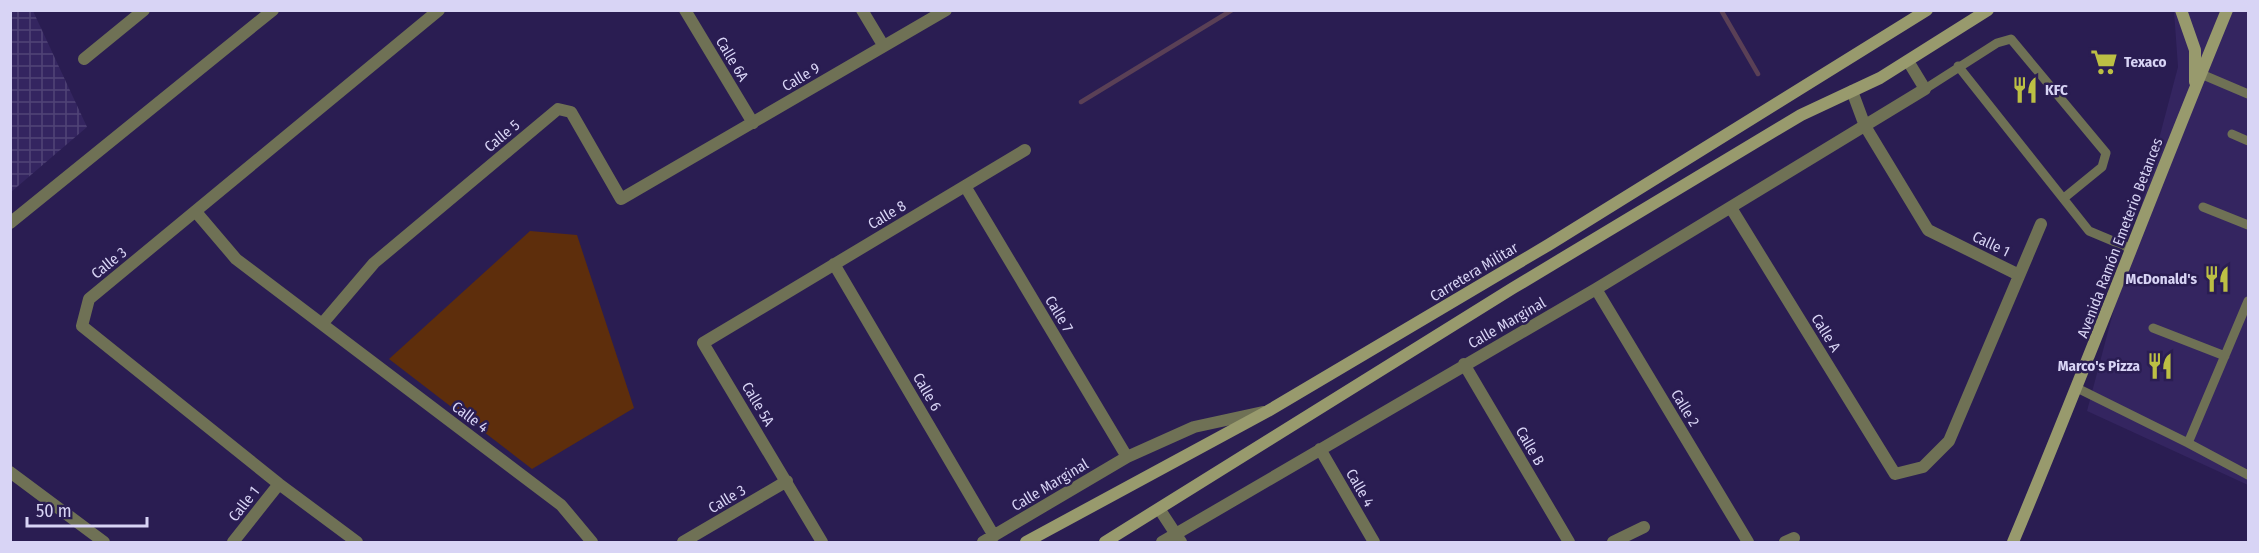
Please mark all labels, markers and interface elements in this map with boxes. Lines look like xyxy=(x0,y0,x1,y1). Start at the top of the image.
street label: Calle 6A xyxy=(712,33,752,85)
supermarket icon: Texaco xyxy=(2089,47,2119,77)
place label: Texaco xyxy=(2124,53,2166,71)
street label: Calle 9 xyxy=(779,59,823,95)
restaurant icon: KFC xyxy=(2010,75,2040,105)
place label: KFC xyxy=(2045,81,2068,99)
street label: Calle 5 xyxy=(481,116,523,156)
street label: Avenida Ramón Emeterio Betances xyxy=(2073,135,2167,341)
street label: Calle 8 xyxy=(865,197,909,233)
street label: Calle 1 xyxy=(1969,227,2013,261)
street label: Carretera Militar xyxy=(1427,238,1522,305)
street label: Calle 3 xyxy=(88,243,130,283)
restaurant icon: McDonald's xyxy=(2202,264,2232,294)
place label: McDonald's xyxy=(2126,270,2197,288)
street label: Calle 7 xyxy=(1041,292,1077,336)
street label: Calle Marginal xyxy=(1465,294,1549,352)
street label: Calle A xyxy=(1807,311,1845,355)
restaurant icon: Marco's Pizza xyxy=(2145,351,2175,381)
place label: Marco's Pizza xyxy=(2058,357,2141,375)
street label: Calle 6 xyxy=(909,370,945,414)
street label: Calle 5A xyxy=(738,379,778,429)
street label: Calle 2 xyxy=(1667,386,1703,430)
street label: Calle 4 xyxy=(448,398,492,436)
street label: Calle B xyxy=(1512,423,1548,469)
street label: Calle Marginal xyxy=(1008,455,1092,515)
street label: Calle 4 xyxy=(1342,466,1378,510)
street label: Calle 3 xyxy=(705,481,749,517)
street label: Calle 1 xyxy=(225,483,263,525)
scale bar xyxy=(27,490,147,528)
text: 50 m xyxy=(36,500,72,522)

